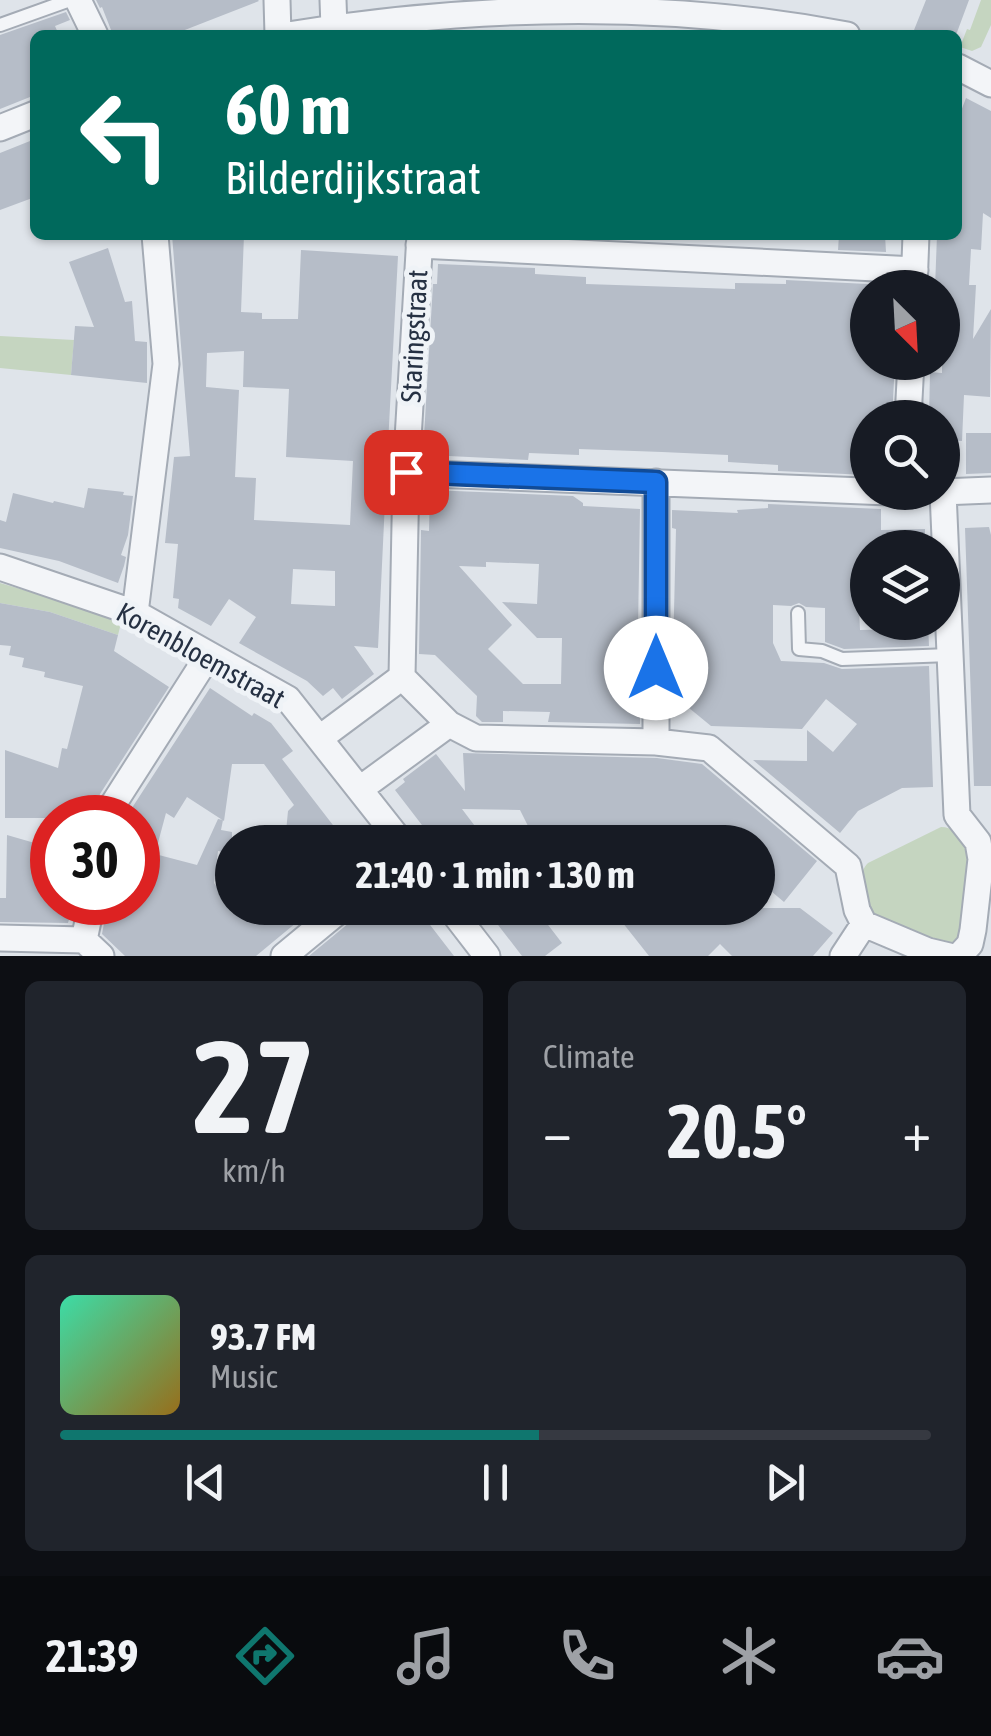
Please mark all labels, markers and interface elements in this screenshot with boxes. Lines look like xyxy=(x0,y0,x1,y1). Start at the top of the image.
text: 60 m xyxy=(225,69,351,149)
icon: left xyxy=(60,70,190,200)
text: Bilderdijkstraat xyxy=(225,152,481,204)
street label: Staringstraat xyxy=(395,269,433,403)
north arrow xyxy=(850,270,960,380)
map controls xyxy=(850,270,960,640)
button: search xyxy=(850,400,960,510)
pin xyxy=(364,430,449,515)
icon: arrive xyxy=(379,445,434,500)
button: layers xyxy=(850,530,960,640)
street label: Korenbloemstraat xyxy=(111,596,291,714)
position arrow xyxy=(604,616,708,720)
speed limit sign: 30 xyxy=(30,795,160,925)
text: 21:40 · 1 min · 130 m xyxy=(355,853,635,896)
text: 27 xyxy=(193,1012,315,1161)
text: Climate xyxy=(543,1038,635,1075)
text: 20.5° xyxy=(667,1088,807,1174)
text: − xyxy=(543,1100,572,1163)
text: + xyxy=(902,1100,931,1163)
text: km/h xyxy=(222,1152,286,1189)
text: 93.7 FM xyxy=(210,1315,316,1358)
text: Music xyxy=(210,1358,277,1395)
icon: previous xyxy=(178,1455,233,1510)
icon: pause xyxy=(468,1455,523,1510)
icon: next xyxy=(758,1455,813,1510)
icon: directions xyxy=(230,1621,300,1691)
icon: music xyxy=(391,1621,461,1691)
icon: phone xyxy=(552,1621,622,1691)
icon: climate xyxy=(714,1621,784,1691)
icon: car xyxy=(875,1621,945,1691)
text: 21:39 xyxy=(46,1630,138,1682)

